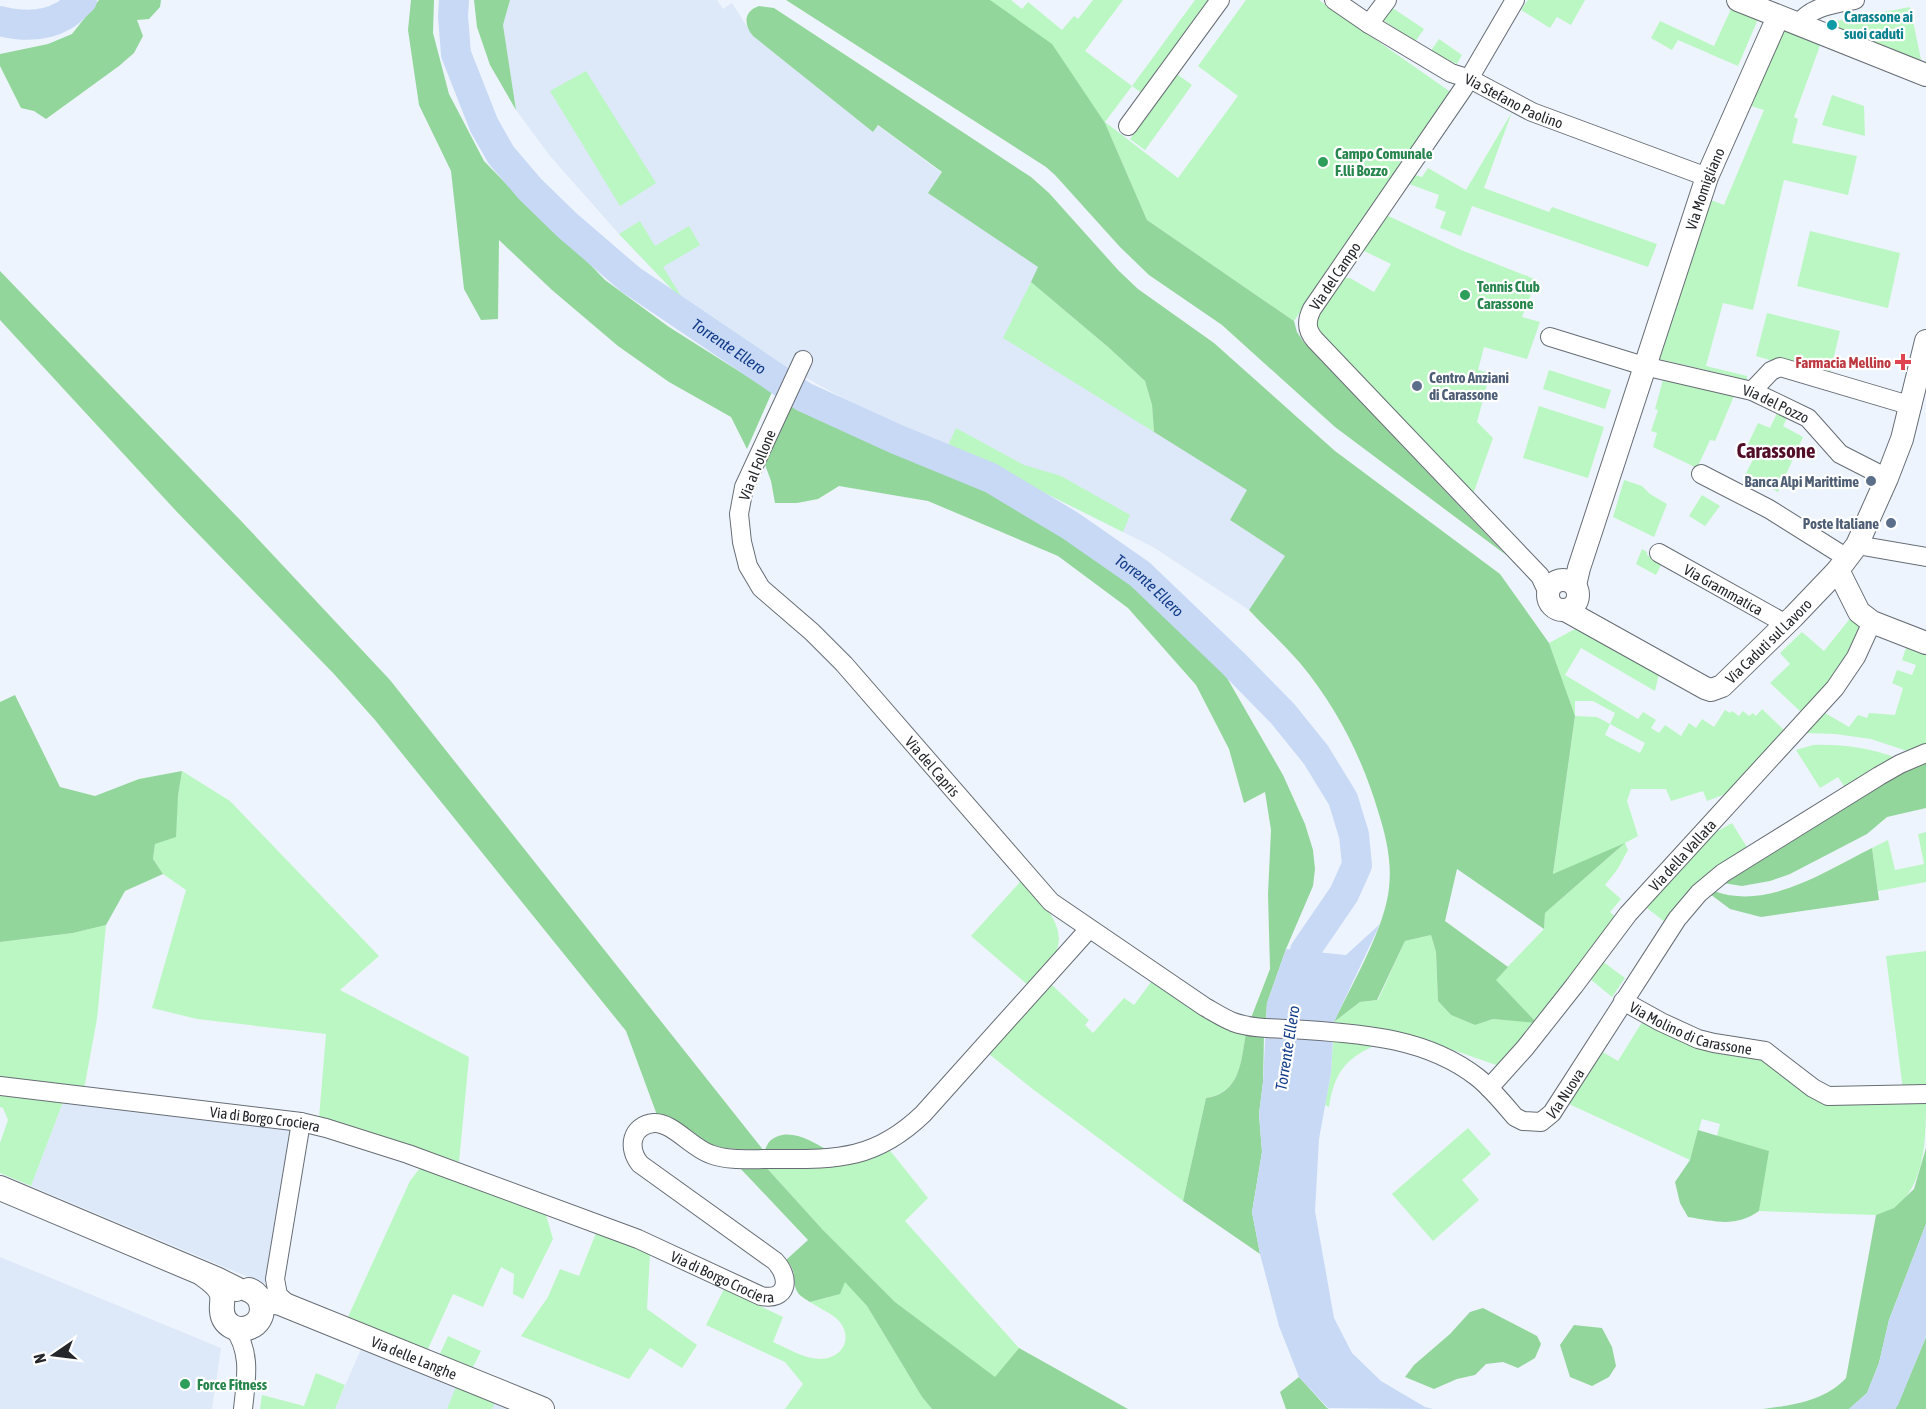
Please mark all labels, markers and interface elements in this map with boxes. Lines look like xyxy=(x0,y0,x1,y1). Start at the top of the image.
place label: Carassone ai suoi caduti xyxy=(1844,8,1913,42)
marker: Carassone ai suoi caduti xyxy=(1825,18,1839,32)
street label: Via Stefano Paolino xyxy=(1463,69,1566,131)
place label: Campo Comunale F.lli Bozzo xyxy=(1335,145,1433,179)
street label: Via Momigliano xyxy=(1682,145,1727,232)
marker: Campo Comunale F.lli Bozzo xyxy=(1316,155,1330,169)
street label: Via del Campo xyxy=(1306,239,1364,313)
place label: Tennis Club Carassone xyxy=(1477,278,1540,312)
marker: Tennis Club Carassone xyxy=(1458,288,1472,302)
water label: Torrente Ellero xyxy=(689,315,770,378)
place label: Farmacia Mellino xyxy=(1795,354,1891,371)
marker: Farmacia Mellino xyxy=(1896,355,1910,369)
place label: Centro Anziani di Carassone xyxy=(1429,369,1509,403)
marker: Centro Anziani di Carassone xyxy=(1410,379,1424,393)
street label: Via del Pozzo xyxy=(1741,381,1812,426)
street label: Via al Follone xyxy=(735,427,779,503)
district label: Carassone xyxy=(1736,438,1816,462)
place label: Banca Alpi Marittime xyxy=(1745,473,1859,490)
marker: Banca Alpi Marittime xyxy=(1864,474,1878,488)
place label: Poste Italiane xyxy=(1803,515,1879,532)
marker: Poste Italiane xyxy=(1884,516,1898,530)
water label: Torrente Ellero xyxy=(1111,550,1188,620)
street label: Via Grammatica xyxy=(1681,560,1766,618)
street label: Via Caduti sul Lavoro xyxy=(1722,595,1815,687)
street label: Via del Capris xyxy=(902,733,964,800)
street label: Via della Vallata xyxy=(1645,816,1719,894)
street label: Via Molino di Carassone xyxy=(1627,998,1753,1057)
water label: Torrente Ellero xyxy=(1271,1004,1303,1092)
street label: Via Nuova xyxy=(1543,1065,1587,1122)
street label: Via di Borgo Crociera xyxy=(209,1103,322,1135)
street label: Via di Borgo Crociera xyxy=(668,1247,775,1305)
north arrow xyxy=(24,1325,84,1385)
street label: Via delle Langhe xyxy=(369,1332,460,1382)
text: N xyxy=(30,1352,49,1365)
place label: Force Fitness xyxy=(197,1376,268,1393)
marker: Force Fitness xyxy=(178,1377,192,1391)

